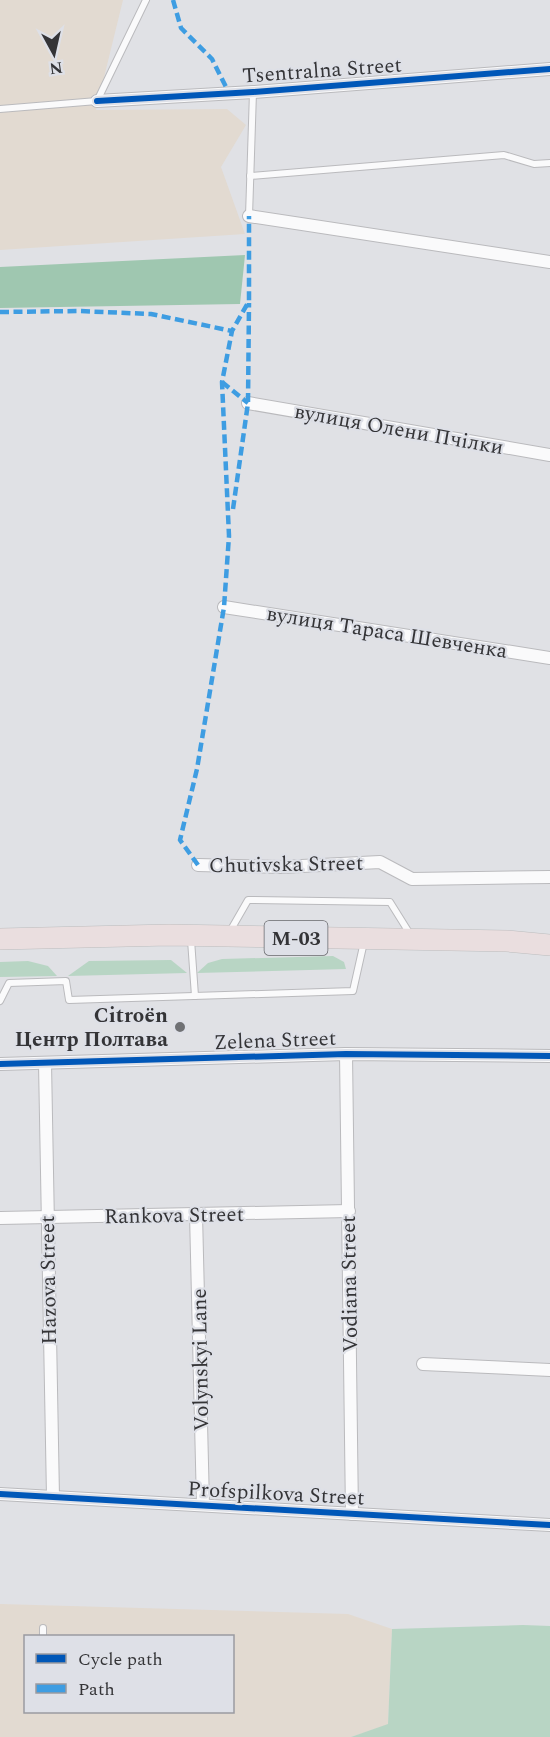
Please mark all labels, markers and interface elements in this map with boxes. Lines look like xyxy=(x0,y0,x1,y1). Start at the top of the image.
north arrow xyxy=(24,24,84,84)
street label: Tsentralna Street xyxy=(241,49,403,93)
text: N xyxy=(48,55,64,81)
street label: вулиця Олени Пчілки xyxy=(292,396,506,464)
street label: вулиця Тараса Шевченка xyxy=(264,598,510,668)
street label: Chutivska Street xyxy=(209,848,364,882)
road number: М-03 xyxy=(264,921,328,955)
place label: Citroën Центр Полтава xyxy=(15,1000,168,1056)
marker: Citroën Центр Полтава xyxy=(173,1020,187,1034)
street label: Zelena Street xyxy=(213,1023,337,1059)
street label: Rankova Street xyxy=(104,1199,244,1233)
street label: Hazova Street xyxy=(32,1215,66,1345)
street label: Vodiana Street xyxy=(333,1215,367,1353)
street label: Volynskyi Lane xyxy=(184,1288,218,1432)
street label: Profspilkova Street xyxy=(187,1473,365,1515)
legend xyxy=(24,1635,234,1713)
text: Cycle path xyxy=(78,1646,163,1673)
text: Path xyxy=(78,1676,115,1703)

